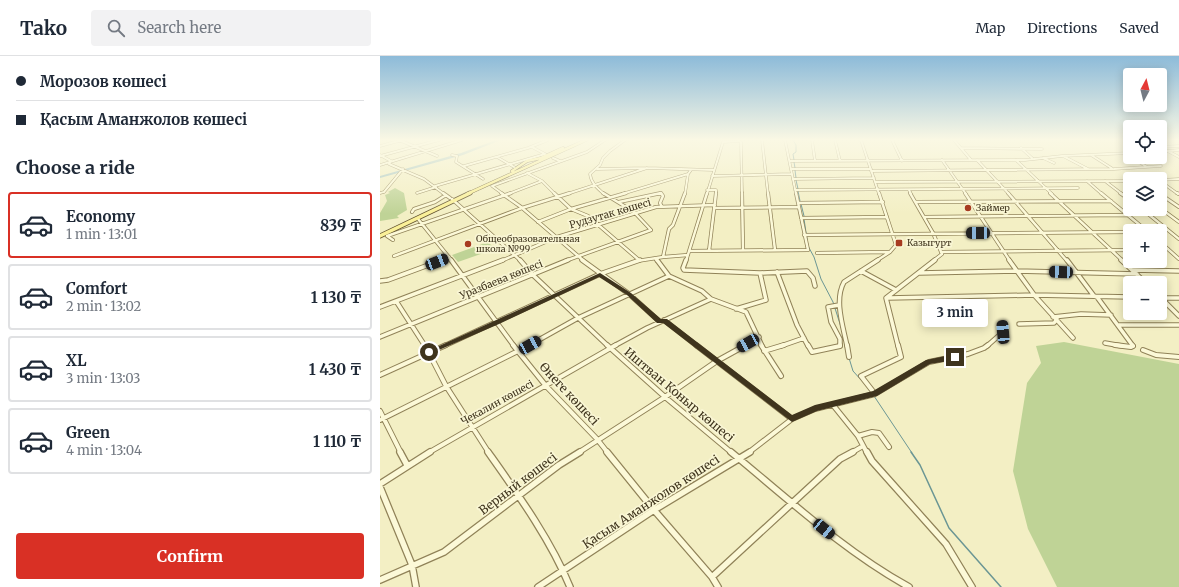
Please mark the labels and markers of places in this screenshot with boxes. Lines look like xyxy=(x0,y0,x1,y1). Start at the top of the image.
place label: Займер xyxy=(976,202,1010,213)
marker: Займер xyxy=(963,203,973,213)
place label: Общеобразовательная школа №99 xyxy=(476,233,580,254)
place label: Казыгурт xyxy=(907,237,952,248)
marker: Казыгурт xyxy=(894,238,904,248)
marker: Общеобразовательная школа №99 xyxy=(463,239,473,249)

